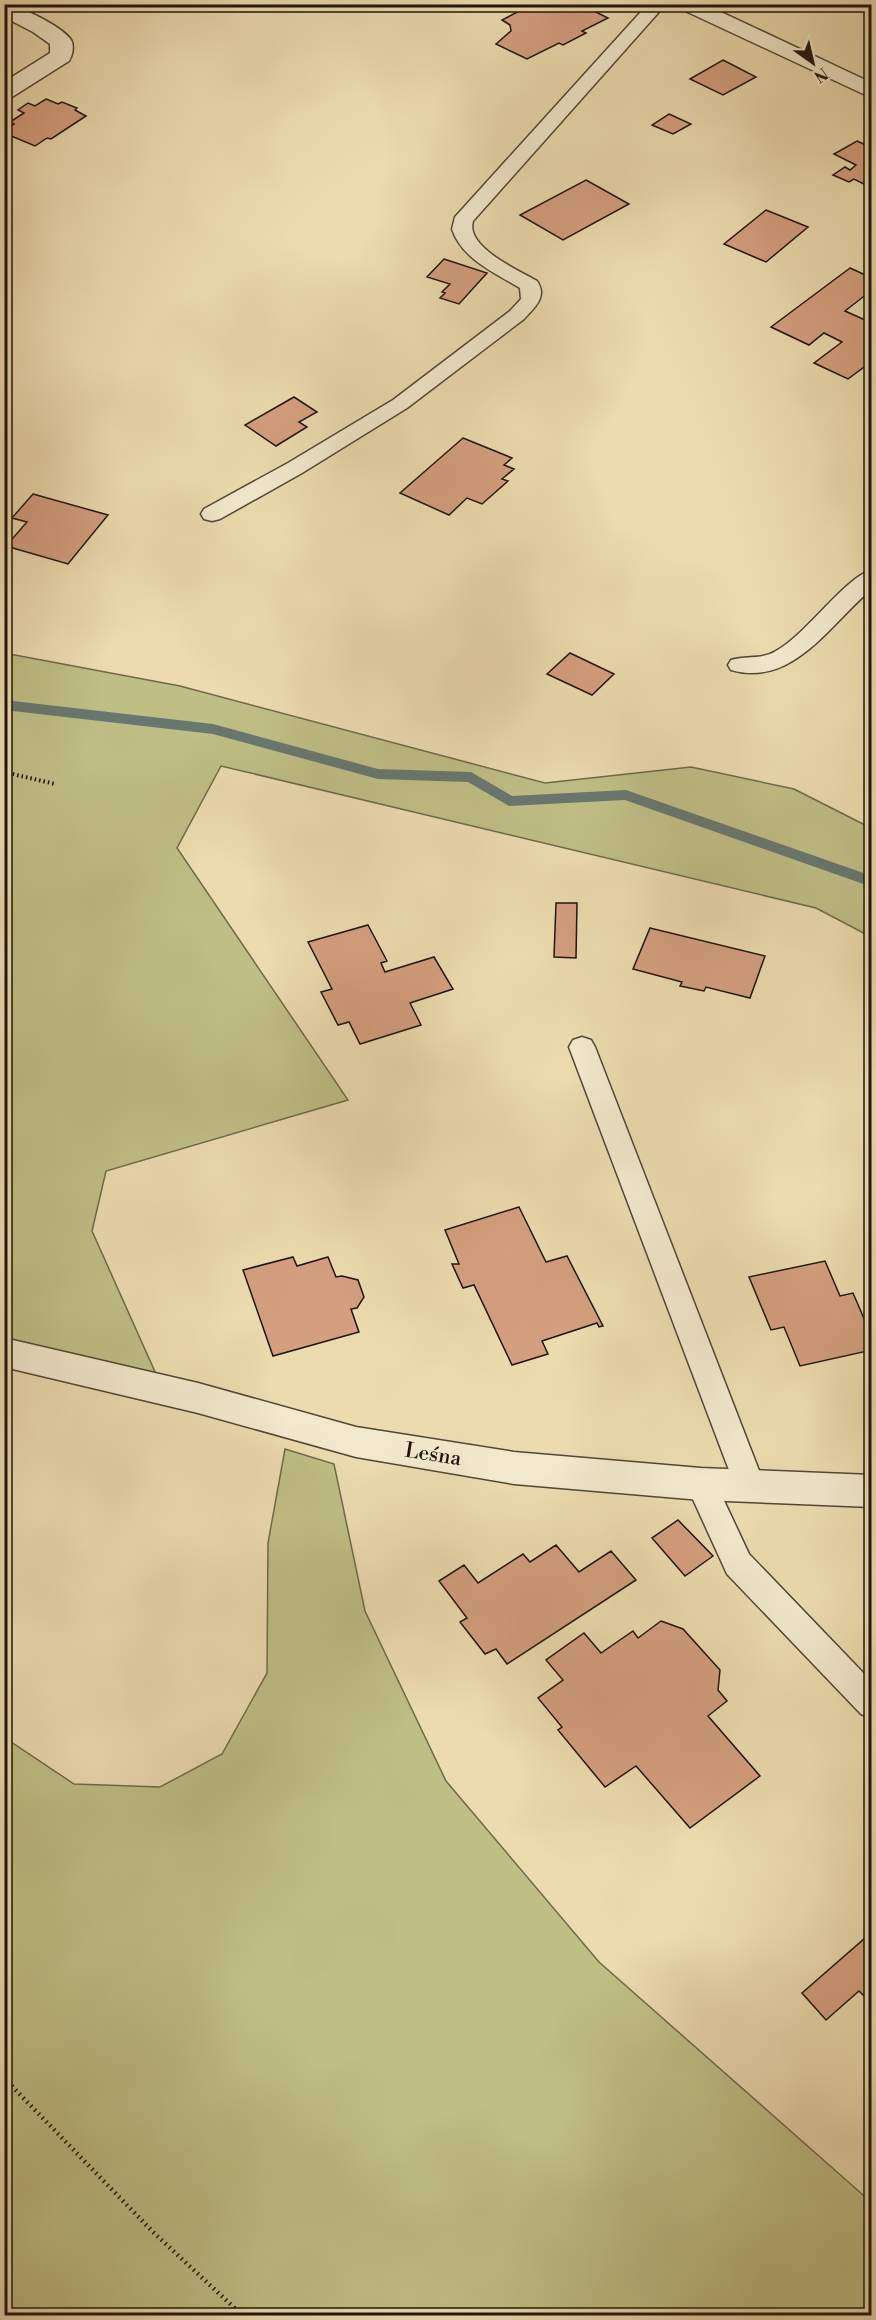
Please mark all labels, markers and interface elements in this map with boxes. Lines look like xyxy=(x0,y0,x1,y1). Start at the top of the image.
north arrow xyxy=(783,33,843,93)
text: N xyxy=(810,63,832,87)
street label: Leśna xyxy=(403,1438,463,1472)

